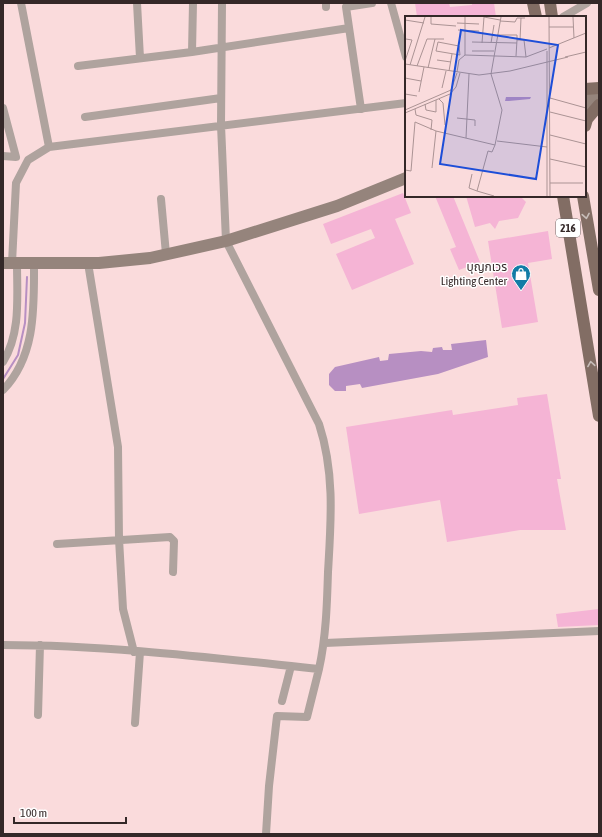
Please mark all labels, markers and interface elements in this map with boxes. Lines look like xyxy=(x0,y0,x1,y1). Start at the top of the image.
inset map xyxy=(405,16,586,197)
one-way arrow xyxy=(581,213,590,219)
road number: 216 xyxy=(556,219,580,237)
place label: บุญกเวร Lighting Center xyxy=(441,260,507,288)
shop icon: บุญกเวร Lighting Center xyxy=(510,263,532,291)
one-way arrow xyxy=(587,360,595,367)
scale bar xyxy=(14,799,126,825)
text: 100 m xyxy=(20,806,47,820)

